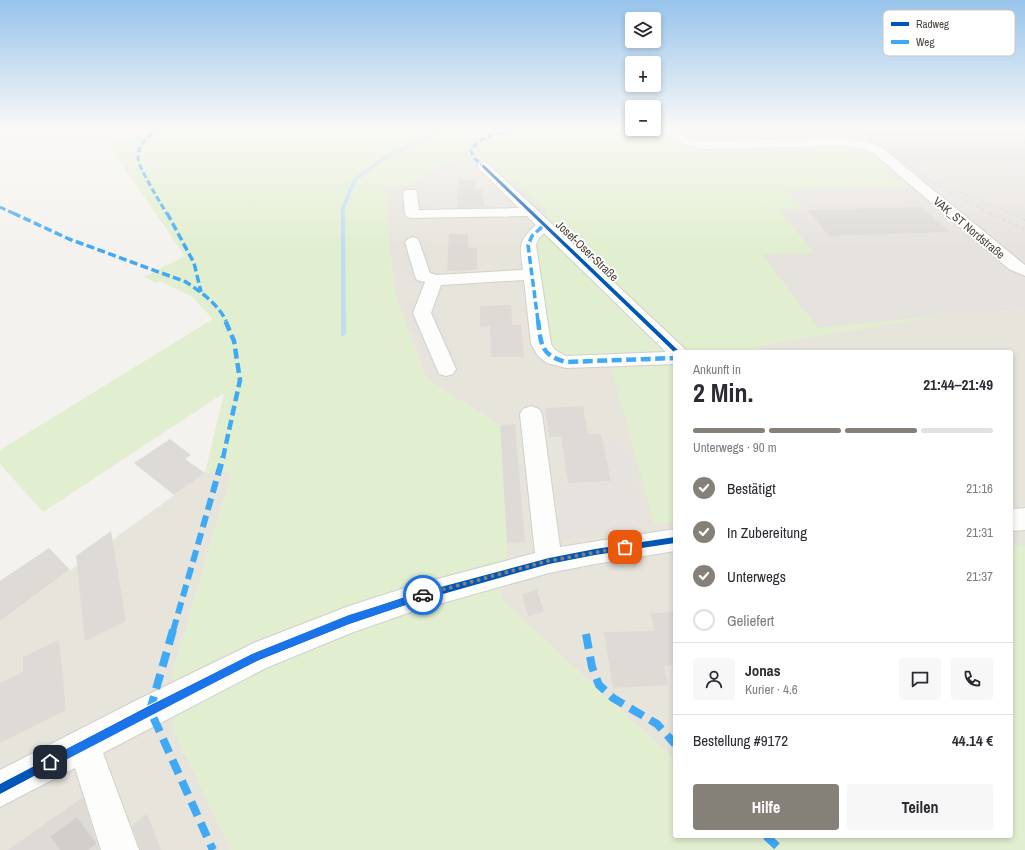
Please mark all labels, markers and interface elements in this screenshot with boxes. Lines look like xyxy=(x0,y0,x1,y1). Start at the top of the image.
legend xyxy=(883,10,1015,56)
map controls xyxy=(625,12,661,136)
button: layers xyxy=(625,12,661,48)
text: Radweg xyxy=(916,17,949,31)
text: Weg xyxy=(916,35,934,49)
button: + xyxy=(625,56,661,92)
button: − xyxy=(625,100,661,136)
street label: VAK_ST Nordstraße xyxy=(930,193,1008,263)
street label: Josef-Oser-Straße xyxy=(552,217,622,285)
text: Ankunft in xyxy=(693,361,741,378)
text: 21:44–21:49 xyxy=(923,374,993,395)
text: 2 Min. xyxy=(693,375,753,410)
text: Unterwegs · 90 m xyxy=(693,439,777,456)
icon: check xyxy=(693,477,715,499)
text: Bestätigt xyxy=(727,478,776,499)
text: 21:16 xyxy=(966,480,993,497)
icon: check xyxy=(693,521,715,543)
text: In Zubereitung xyxy=(727,522,807,543)
text: 21:31 xyxy=(966,524,993,541)
pin xyxy=(608,530,642,564)
icon: bag xyxy=(614,536,636,558)
icon: check xyxy=(693,565,715,587)
text: Unterwegs xyxy=(727,566,786,587)
text: 21:37 xyxy=(966,568,993,585)
courier xyxy=(403,575,443,615)
icon: car xyxy=(412,584,434,606)
text: Geliefert xyxy=(727,610,774,631)
button: person xyxy=(693,658,735,700)
button: chat xyxy=(899,658,941,700)
button: phone xyxy=(951,658,993,700)
text: Jonas xyxy=(745,660,781,681)
text: Kurier · 4.6 xyxy=(745,681,798,698)
text: Bestellung #9172 xyxy=(693,730,788,751)
text: 44.14 € xyxy=(952,730,993,751)
pin xyxy=(33,745,67,779)
icon: home xyxy=(39,751,61,773)
button: Hilfe xyxy=(693,784,839,830)
button: Teilen xyxy=(847,784,993,830)

